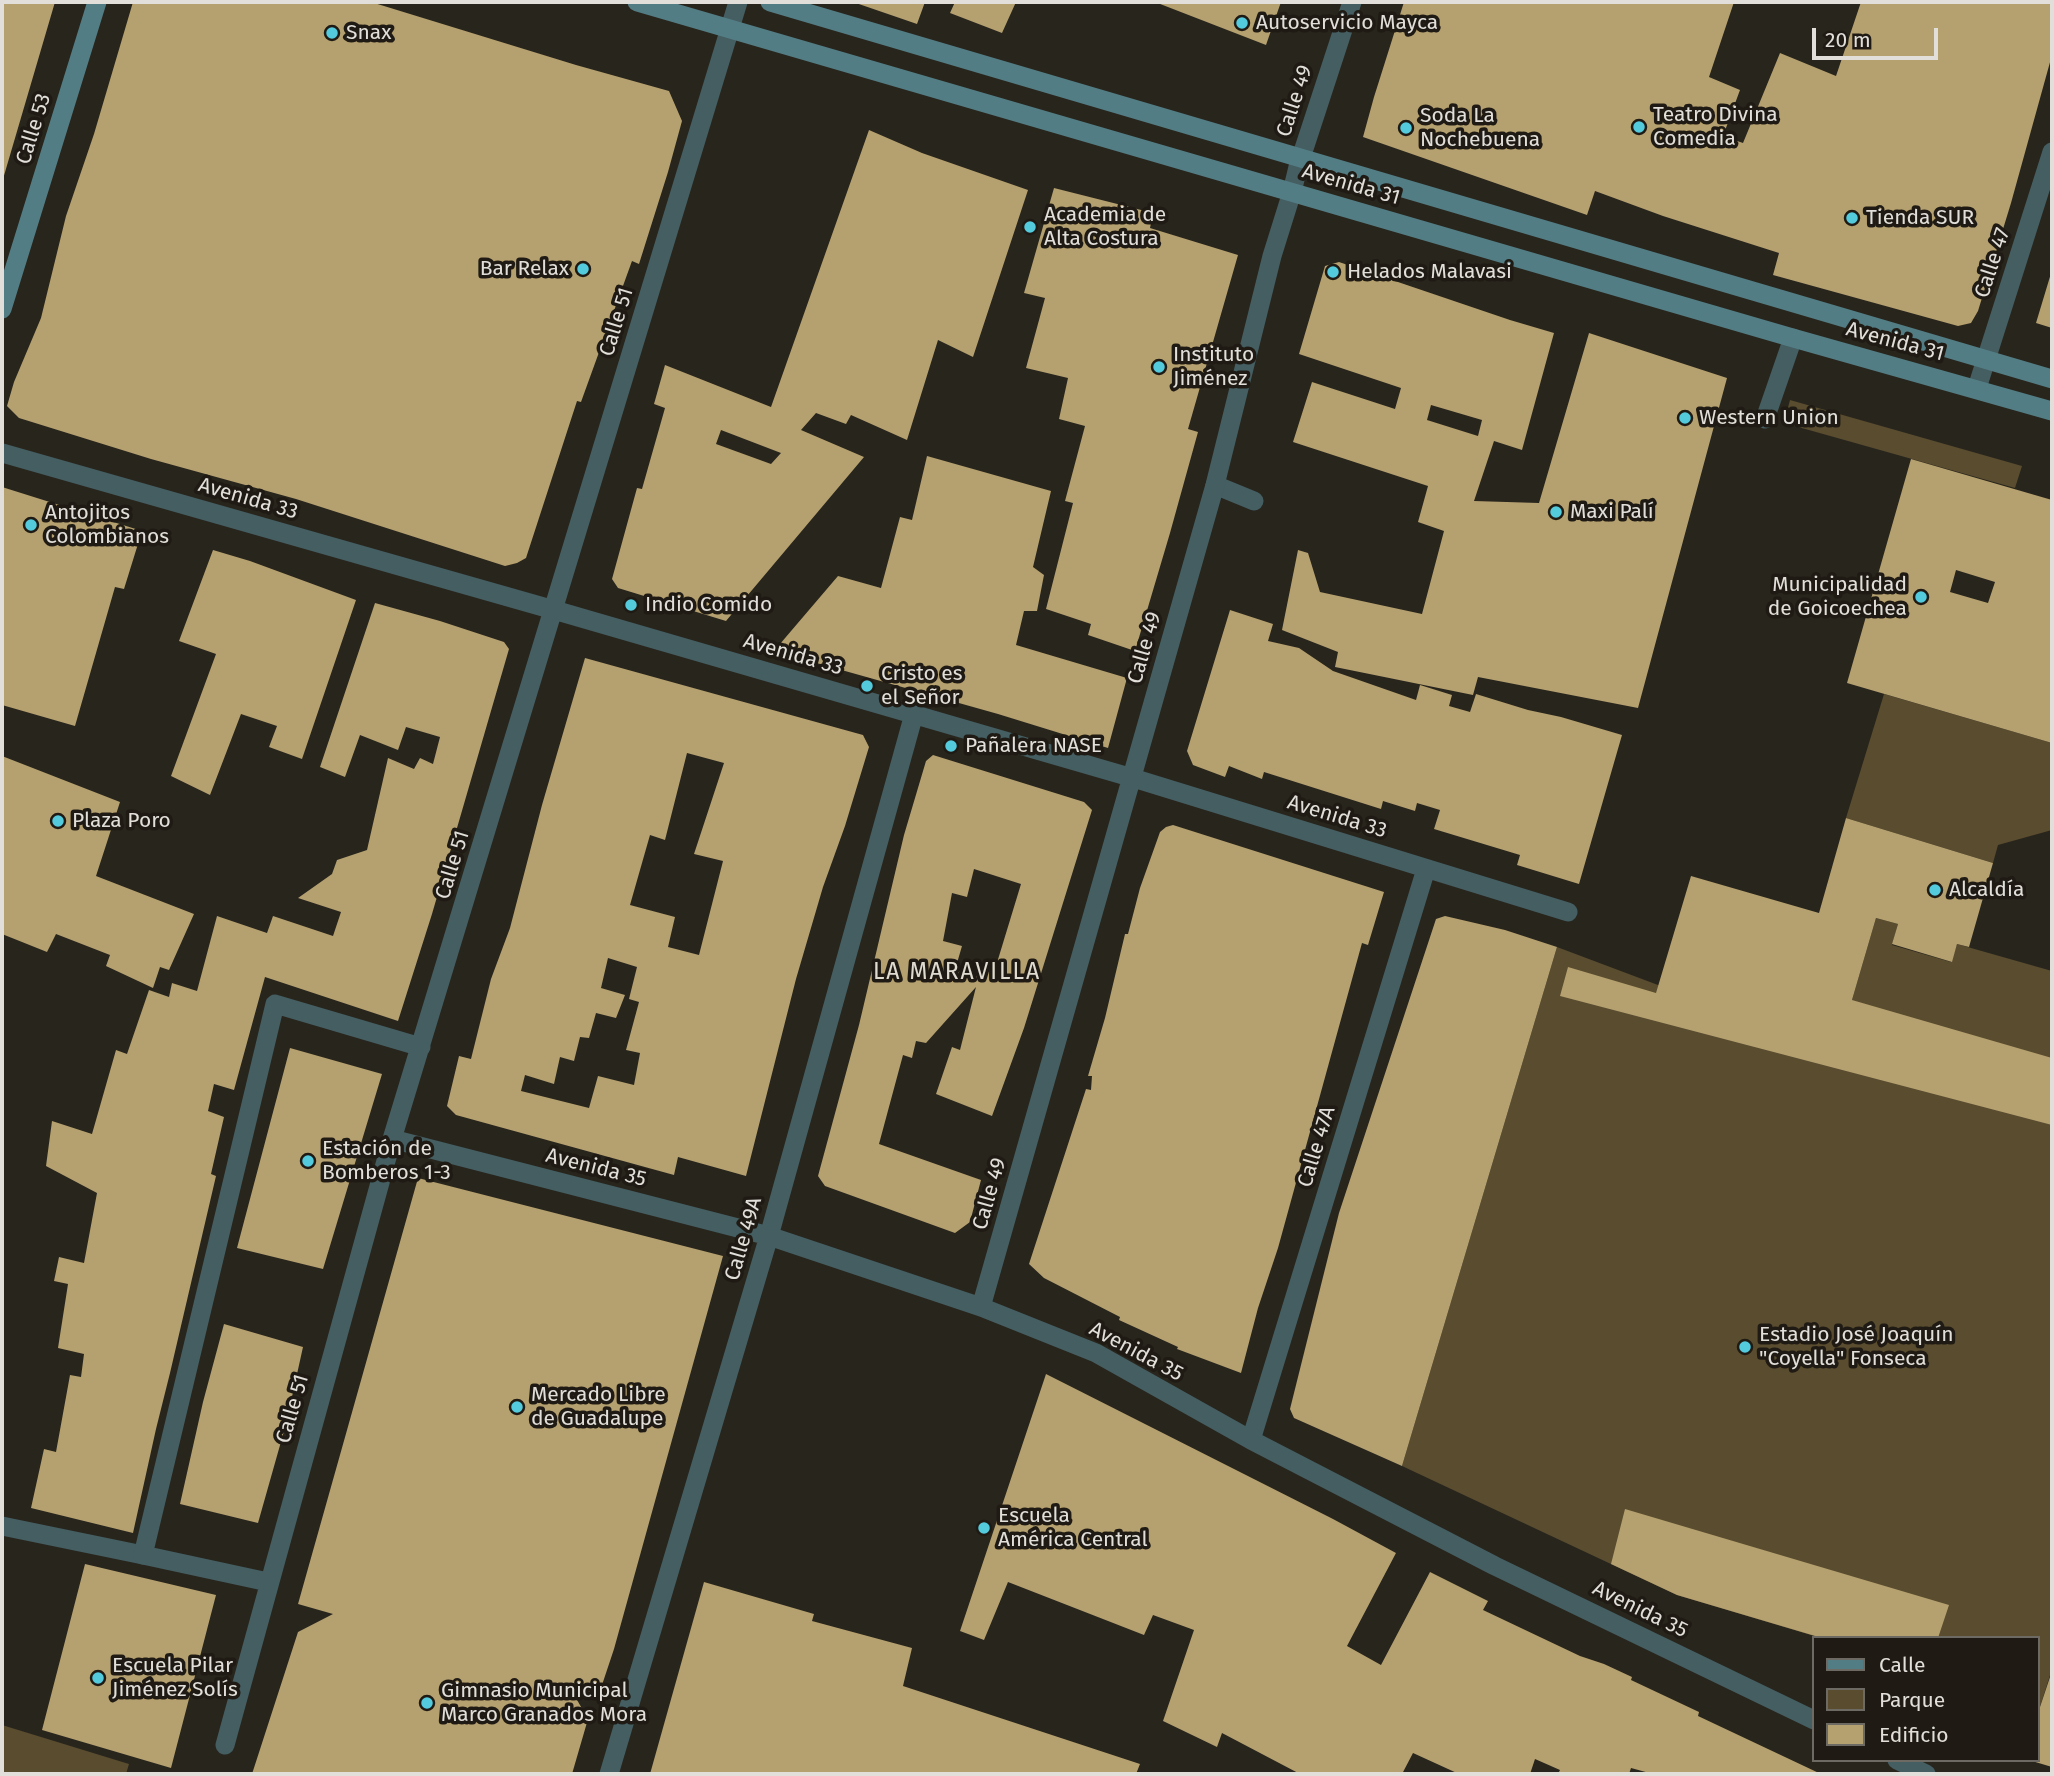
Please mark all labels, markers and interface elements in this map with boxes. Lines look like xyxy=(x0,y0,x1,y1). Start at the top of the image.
place label: Autoservicio Mayca xyxy=(1256,10,1438,36)
scale bar xyxy=(1816,14,1942,58)
marker: Autoservicio Mayca xyxy=(1234,15,1250,31)
place label: Snax xyxy=(346,20,391,46)
marker: Snax xyxy=(324,25,340,41)
text: 20 m xyxy=(1825,27,1871,53)
street label: Calle 49 xyxy=(1272,62,1318,140)
street label: Calle 53 xyxy=(11,90,57,168)
place label: Teatro Divina Comedia xyxy=(1653,102,1778,152)
place label: Soda La Nochebuena xyxy=(1420,103,1540,153)
marker: Teatro Divina Comedia xyxy=(1631,119,1647,135)
marker: Soda La Nochebuena xyxy=(1398,120,1414,136)
street label: Avenida 31 xyxy=(1299,159,1403,211)
place label: Academia de Alta Costura xyxy=(1044,202,1166,252)
place label: Tienda SUR xyxy=(1866,205,1974,231)
marker: Tienda SUR xyxy=(1844,210,1860,226)
marker: Academia de Alta Costura xyxy=(1022,219,1038,235)
street label: Calle 47 xyxy=(1970,225,2016,301)
place label: Bar Relax xyxy=(480,256,569,282)
place label: Helados Malavasi xyxy=(1347,259,1512,285)
marker: Bar Relax xyxy=(575,261,591,277)
marker: Helados Malavasi xyxy=(1325,264,1341,280)
street label: Calle 51 xyxy=(595,285,639,359)
street label: Avenida 31 xyxy=(1843,317,1947,367)
place label: Instituto Jiménez xyxy=(1173,342,1254,392)
marker: Instituto Jiménez xyxy=(1151,359,1167,375)
place label: Western Union xyxy=(1699,405,1839,431)
marker: Western Union xyxy=(1677,410,1693,426)
street label: Avenida 33 xyxy=(195,473,301,525)
place label: Maxi Palí xyxy=(1570,499,1654,525)
place label: Antojitos Colombianos xyxy=(45,500,169,550)
marker: Maxi Palí xyxy=(1548,504,1564,520)
marker: Antojitos Colombianos xyxy=(23,517,39,533)
place label: Municipalidad de Goicoechea xyxy=(1768,572,1907,622)
marker: Municipalidad de Goicoechea xyxy=(1913,589,1929,605)
place label: Indio Comido xyxy=(645,592,772,618)
marker: Indio Comido xyxy=(623,597,639,613)
street label: Calle 49 xyxy=(1123,609,1167,687)
street label: Avenida 33 xyxy=(740,629,846,681)
place label: Cristo es el Señor xyxy=(881,661,963,711)
marker: Cristo es el Señor xyxy=(859,678,875,694)
place label: Pañalera NASE xyxy=(965,733,1102,759)
marker: Pañalera NASE xyxy=(943,738,959,754)
street label: Avenida 33 xyxy=(1284,790,1390,844)
place label: Plaza Poro xyxy=(72,808,171,834)
marker: Plaza Poro xyxy=(50,813,66,829)
street label: Calle 51 xyxy=(431,828,475,902)
place label: Alcaldía xyxy=(1949,877,2024,903)
marker: Alcaldía xyxy=(1927,882,1943,898)
district label: LA MARAVILLA xyxy=(874,959,1040,987)
street label: Calle 47A xyxy=(1293,1103,1341,1191)
place label: Estación de Bomberos 1-3 xyxy=(322,1136,451,1186)
street label: Avenida 35 xyxy=(543,1143,649,1193)
marker: Estación de Bomberos 1-3 xyxy=(300,1153,316,1169)
street label: Calle 49 xyxy=(968,1155,1012,1233)
street label: Calle 49A xyxy=(720,1194,768,1284)
street label: Avenida 35 xyxy=(1085,1317,1187,1387)
place label: Estadio José Joaquín "Coyella" Fonseca xyxy=(1759,1322,1953,1372)
marker: Estadio José Joaquín "Coyella" Fonseca xyxy=(1737,1339,1753,1355)
street label: Calle 51 xyxy=(271,1372,315,1446)
place label: Mercado Libre de Guadalupe xyxy=(531,1382,666,1432)
marker: Mercado Libre de Guadalupe xyxy=(509,1399,525,1415)
place label: Escuela América Central xyxy=(998,1503,1148,1553)
marker: Escuela América Central xyxy=(976,1520,992,1536)
street label: Avenida 35 xyxy=(1588,1576,1692,1644)
legend xyxy=(1812,1636,2040,1762)
text: Calle xyxy=(1879,1652,1925,1678)
place label: Escuela Pilar Jiménez Solís xyxy=(112,1653,238,1703)
marker: Escuela Pilar Jiménez Solís xyxy=(90,1670,106,1686)
place label: Gimnasio Municipal Marco Granados Mora xyxy=(441,1678,647,1728)
text: Parque xyxy=(1879,1687,1945,1713)
marker: Gimnasio Municipal Marco Granados Mora xyxy=(419,1695,435,1711)
text: Edificio xyxy=(1879,1722,1949,1748)

